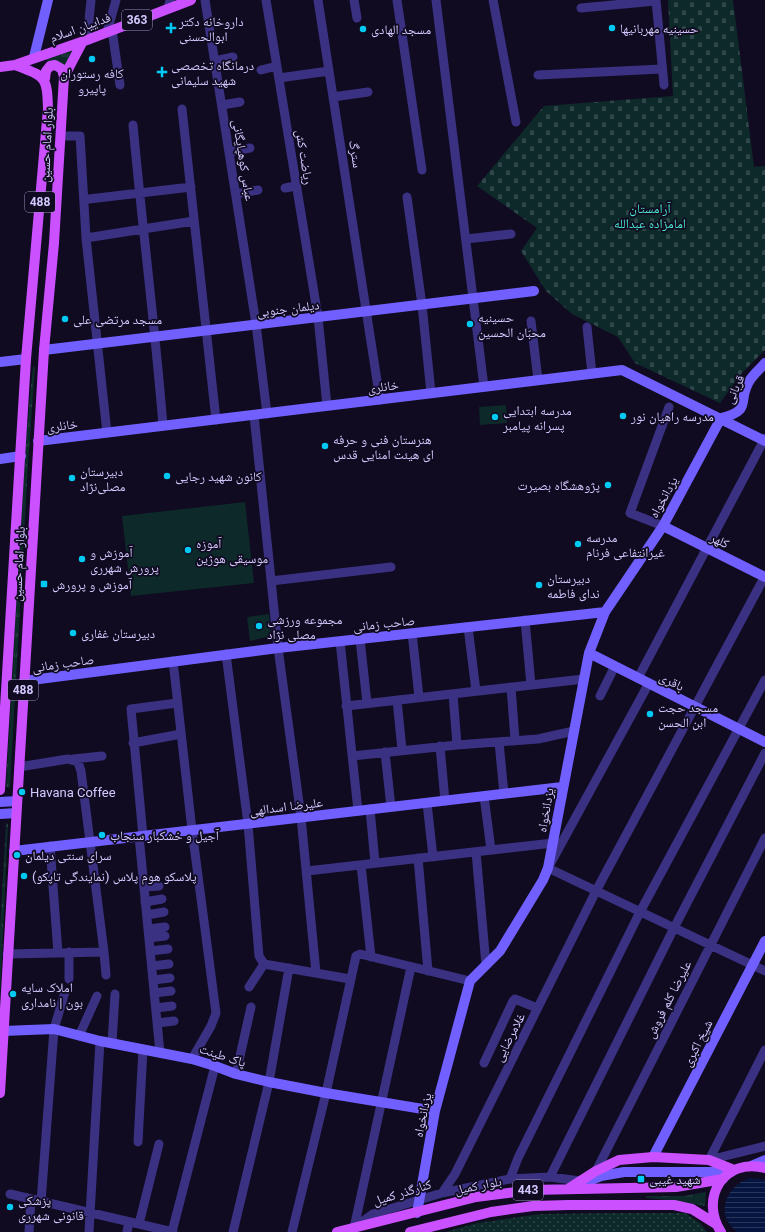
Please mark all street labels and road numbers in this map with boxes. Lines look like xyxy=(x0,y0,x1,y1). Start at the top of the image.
street label: فداییان اسلام xyxy=(48,9,113,46)
road number: 363 xyxy=(122,10,152,30)
street label: بلوار امام حسین xyxy=(37,107,57,183)
street label: عباس کوهپایگانی xyxy=(229,118,257,202)
street label: ریاضت کش xyxy=(292,129,316,186)
street label: سترگ xyxy=(345,139,365,169)
road number: 488 xyxy=(25,192,55,212)
street label: دیلمان جنوبی xyxy=(256,297,320,321)
street label: قربانی xyxy=(721,372,749,406)
street label: خانلری xyxy=(366,377,400,397)
street label: خانلری xyxy=(45,416,79,436)
street label: یزدانخواه xyxy=(646,474,682,521)
street label: بلوار امام حسین xyxy=(9,526,29,602)
street label: کلهر xyxy=(707,529,732,552)
street label: صاحب زمانی xyxy=(352,613,416,635)
street label: صاحب زمانی xyxy=(31,652,95,676)
street label: باقری xyxy=(656,669,687,695)
road number: 488 xyxy=(8,680,38,700)
street label: یزدانخواه xyxy=(534,787,558,834)
street label: علیرضا اسدالهی xyxy=(248,794,324,819)
street label: علیرضا کلم فروش xyxy=(642,958,696,1041)
street label: غلامرضایی xyxy=(491,1010,529,1065)
street label: شیخ اکبری xyxy=(679,1017,717,1070)
street label: پاک طینت xyxy=(197,1041,248,1071)
street label: یزدانخواه xyxy=(410,1092,435,1139)
street label: بلوار کمیل xyxy=(453,1174,503,1198)
street label: کنارگذر کمیل xyxy=(371,1176,434,1209)
road number: 443 xyxy=(513,1180,543,1200)

